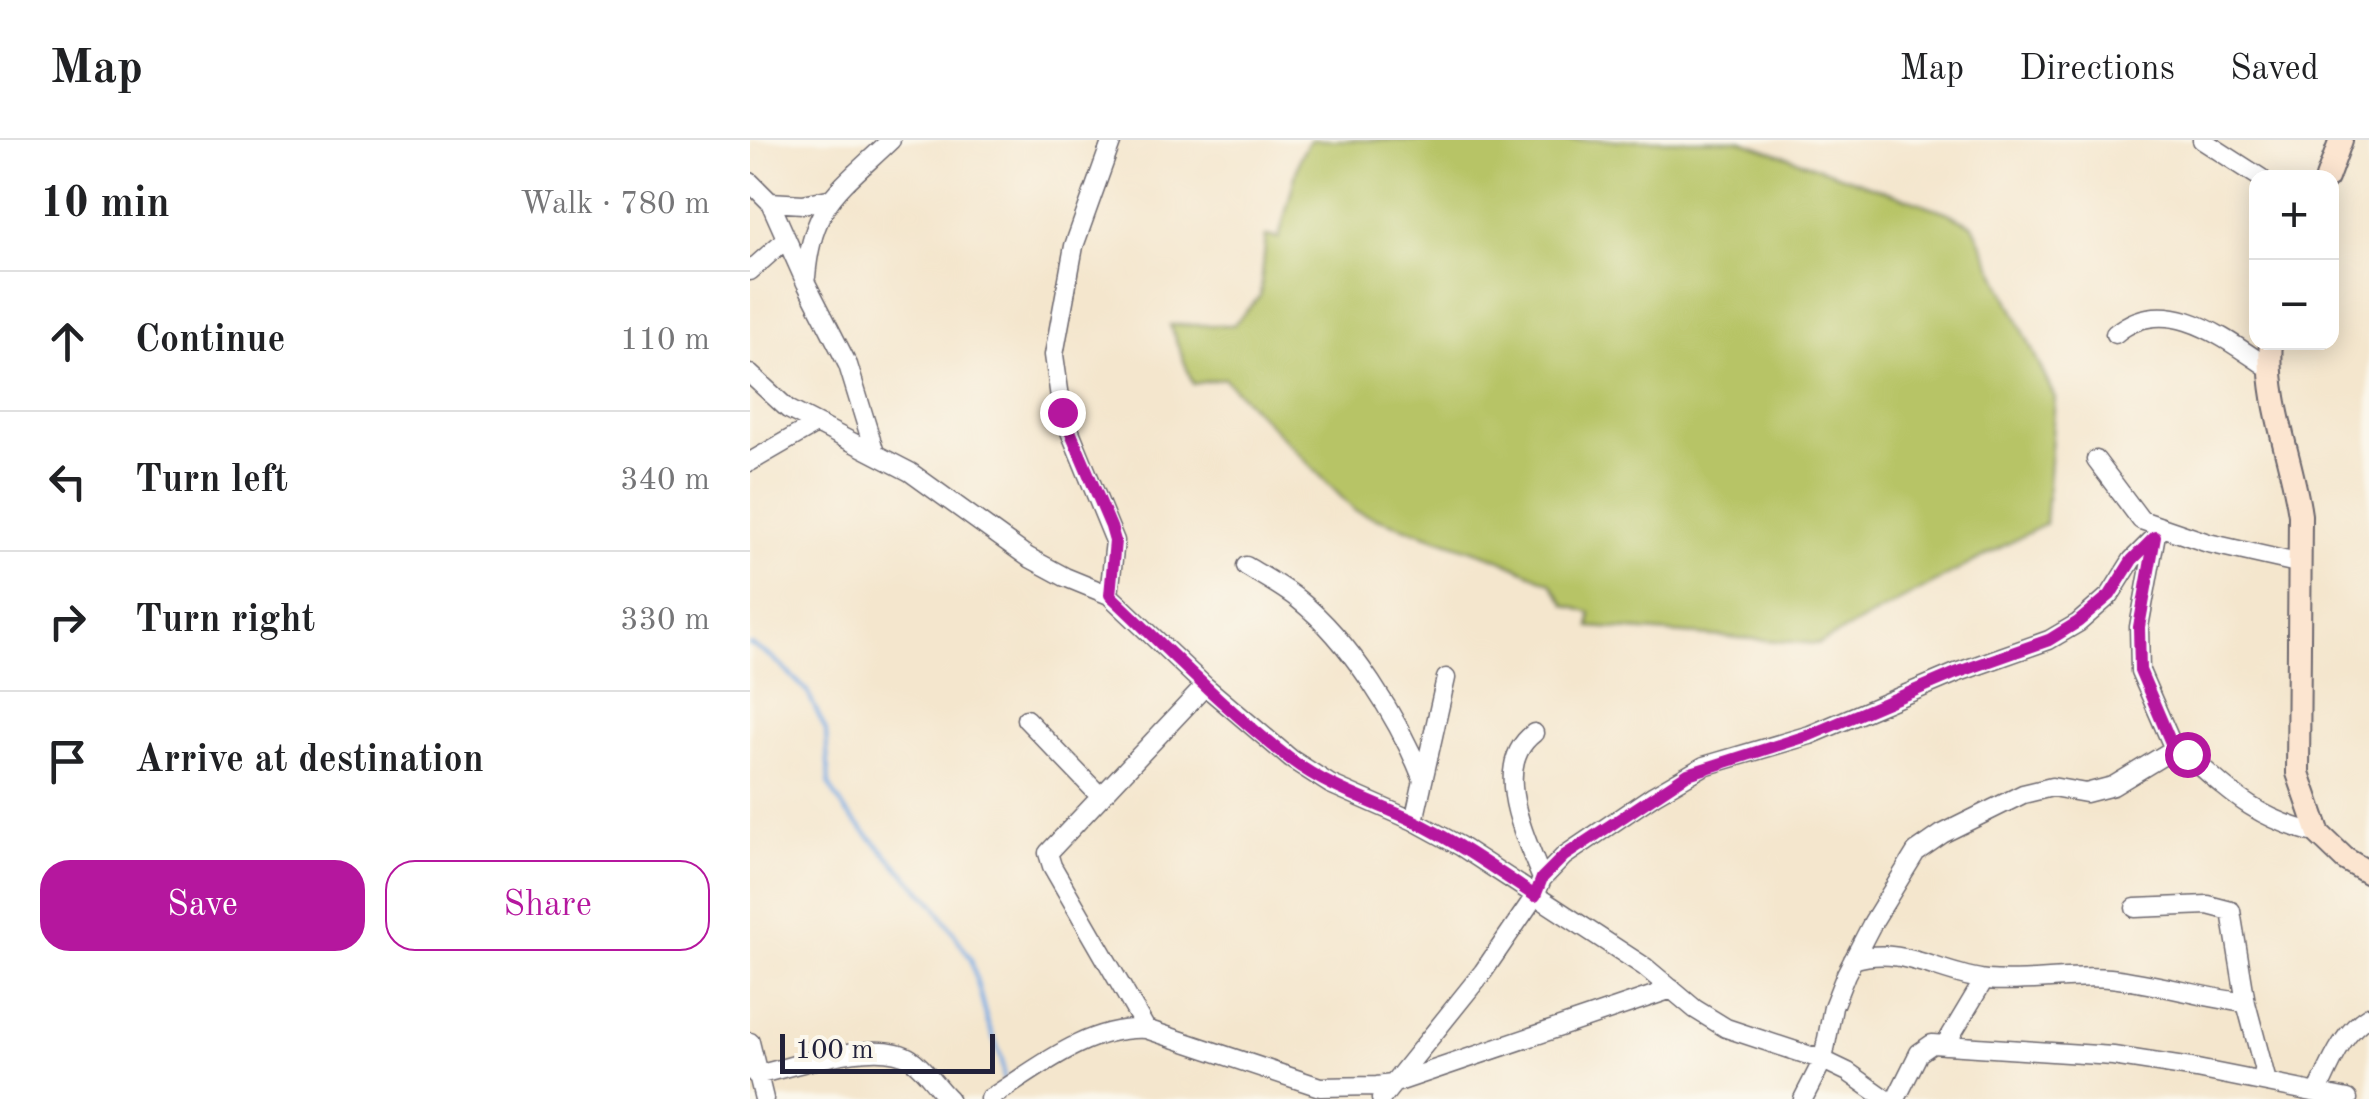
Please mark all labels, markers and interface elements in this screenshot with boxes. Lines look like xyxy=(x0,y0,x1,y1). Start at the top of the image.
text: Map xyxy=(50,45,143,93)
text: Map xyxy=(1899,52,1964,87)
text: Directions xyxy=(2019,52,2175,87)
text: Saved xyxy=(2230,52,2319,87)
map controls xyxy=(2249,170,2339,350)
button: + xyxy=(2249,170,2339,260)
text: 10 min xyxy=(40,184,170,226)
text: Walk · 780 m xyxy=(520,189,710,221)
button: − xyxy=(2249,260,2339,350)
icon: ahead xyxy=(40,314,95,369)
text: Continue xyxy=(135,322,285,360)
text: 110 m xyxy=(620,325,710,357)
route end xyxy=(1040,390,1086,436)
icon: left xyxy=(40,454,95,509)
text: Turn left xyxy=(135,462,288,500)
text: 340 m xyxy=(620,465,710,497)
icon: right xyxy=(40,594,95,649)
text: Turn right xyxy=(135,602,315,640)
text: 330 m xyxy=(620,605,710,637)
route start xyxy=(2165,732,2211,778)
icon: arrive xyxy=(40,734,95,789)
text: Arrive at destination xyxy=(135,742,484,780)
button: Save xyxy=(40,860,365,951)
button: Share xyxy=(385,860,710,951)
scale bar xyxy=(780,1029,995,1074)
text: 100 m xyxy=(795,1037,874,1065)

